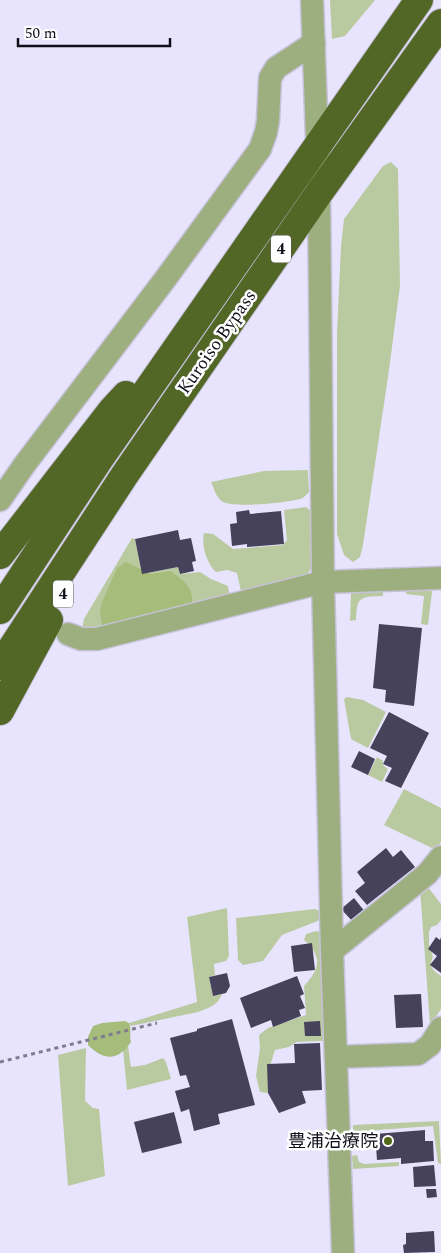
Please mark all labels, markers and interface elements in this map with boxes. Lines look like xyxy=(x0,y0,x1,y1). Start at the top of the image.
scale bar xyxy=(18,15,170,47)
text: 50 m xyxy=(25,22,57,45)
road number: 4 xyxy=(271,235,291,262)
street label: Kuroiso Bypass xyxy=(171,284,263,400)
road number: 4 xyxy=(53,580,73,608)
place label: 豊浦治療院 xyxy=(288,1128,378,1155)
marker: 豊浦治療院 xyxy=(382,1135,394,1147)

